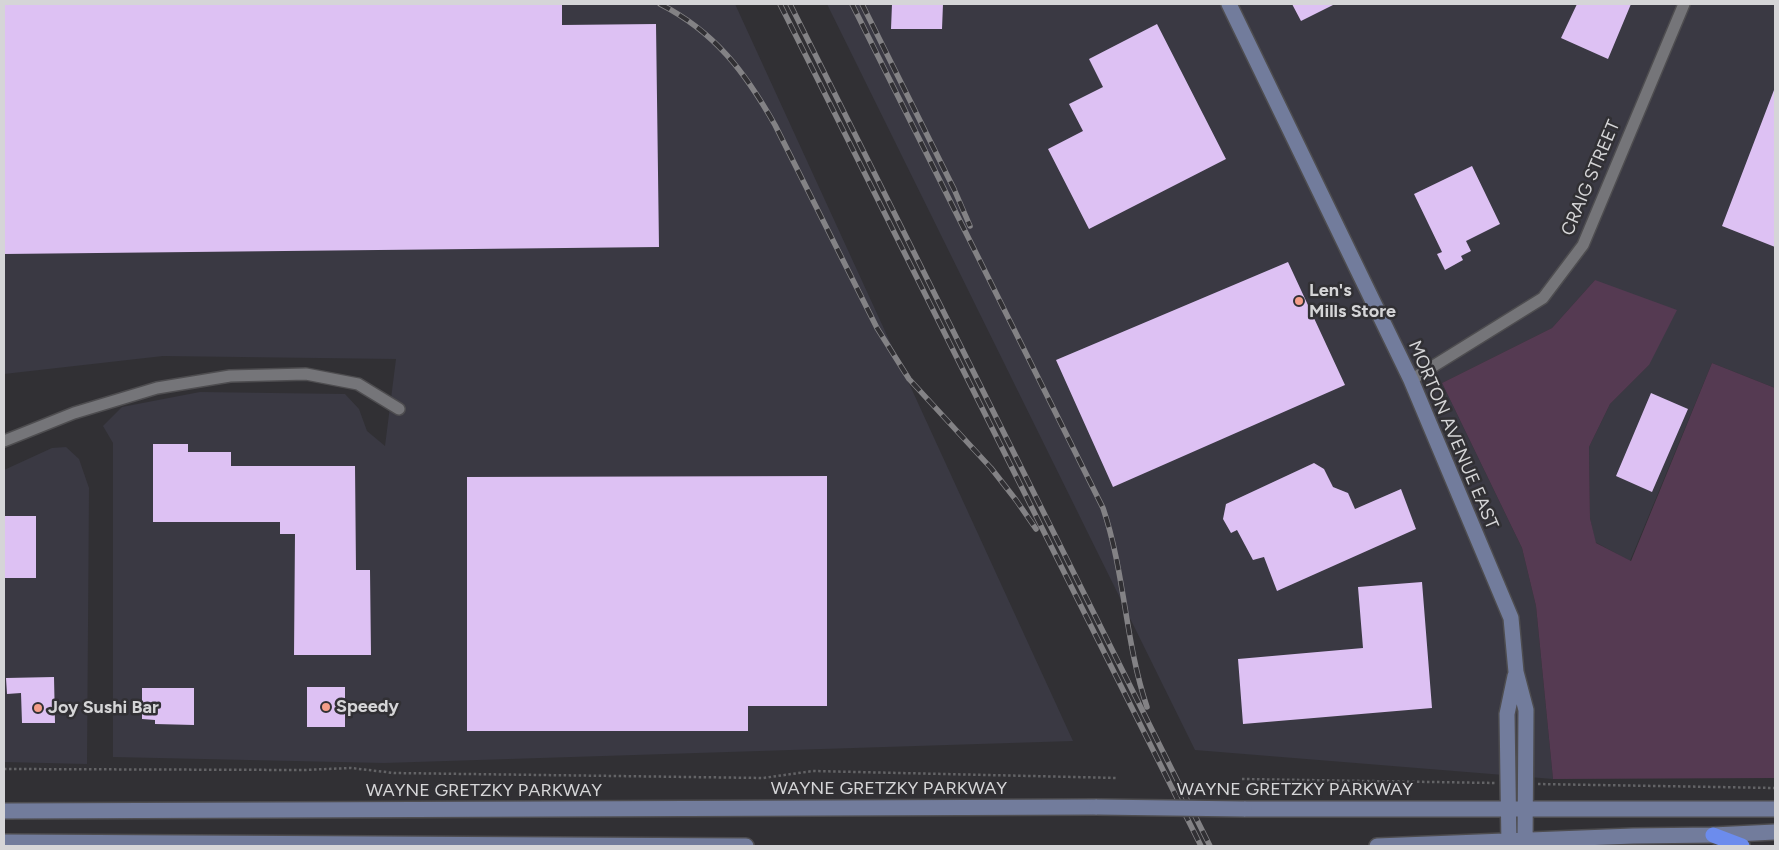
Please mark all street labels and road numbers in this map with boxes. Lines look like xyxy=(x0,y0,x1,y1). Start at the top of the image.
street label: CRAIG STREET xyxy=(1557,117,1625,239)
street label: MORTON AVENUE EAST xyxy=(1403,337,1503,533)
street label: WAYNE GRETZKY PARKWAY xyxy=(771,778,1007,800)
street label: WAYNE GRETZKY PARKWAY xyxy=(1177,779,1413,801)
street label: WAYNE GRETZKY PARKWAY xyxy=(366,780,602,802)

